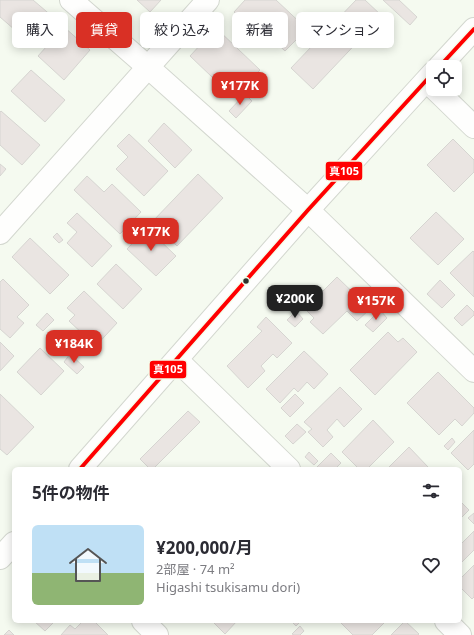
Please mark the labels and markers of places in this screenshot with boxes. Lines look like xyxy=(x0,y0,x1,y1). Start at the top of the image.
pin: ¥177K xyxy=(212,72,268,106)
pin: ¥177K xyxy=(123,218,179,252)
unlabelled marker xyxy=(241,276,251,286)
pin: ¥200K xyxy=(267,285,323,319)
pin: ¥157K xyxy=(348,287,404,321)
pin: ¥184K xyxy=(46,330,102,364)

